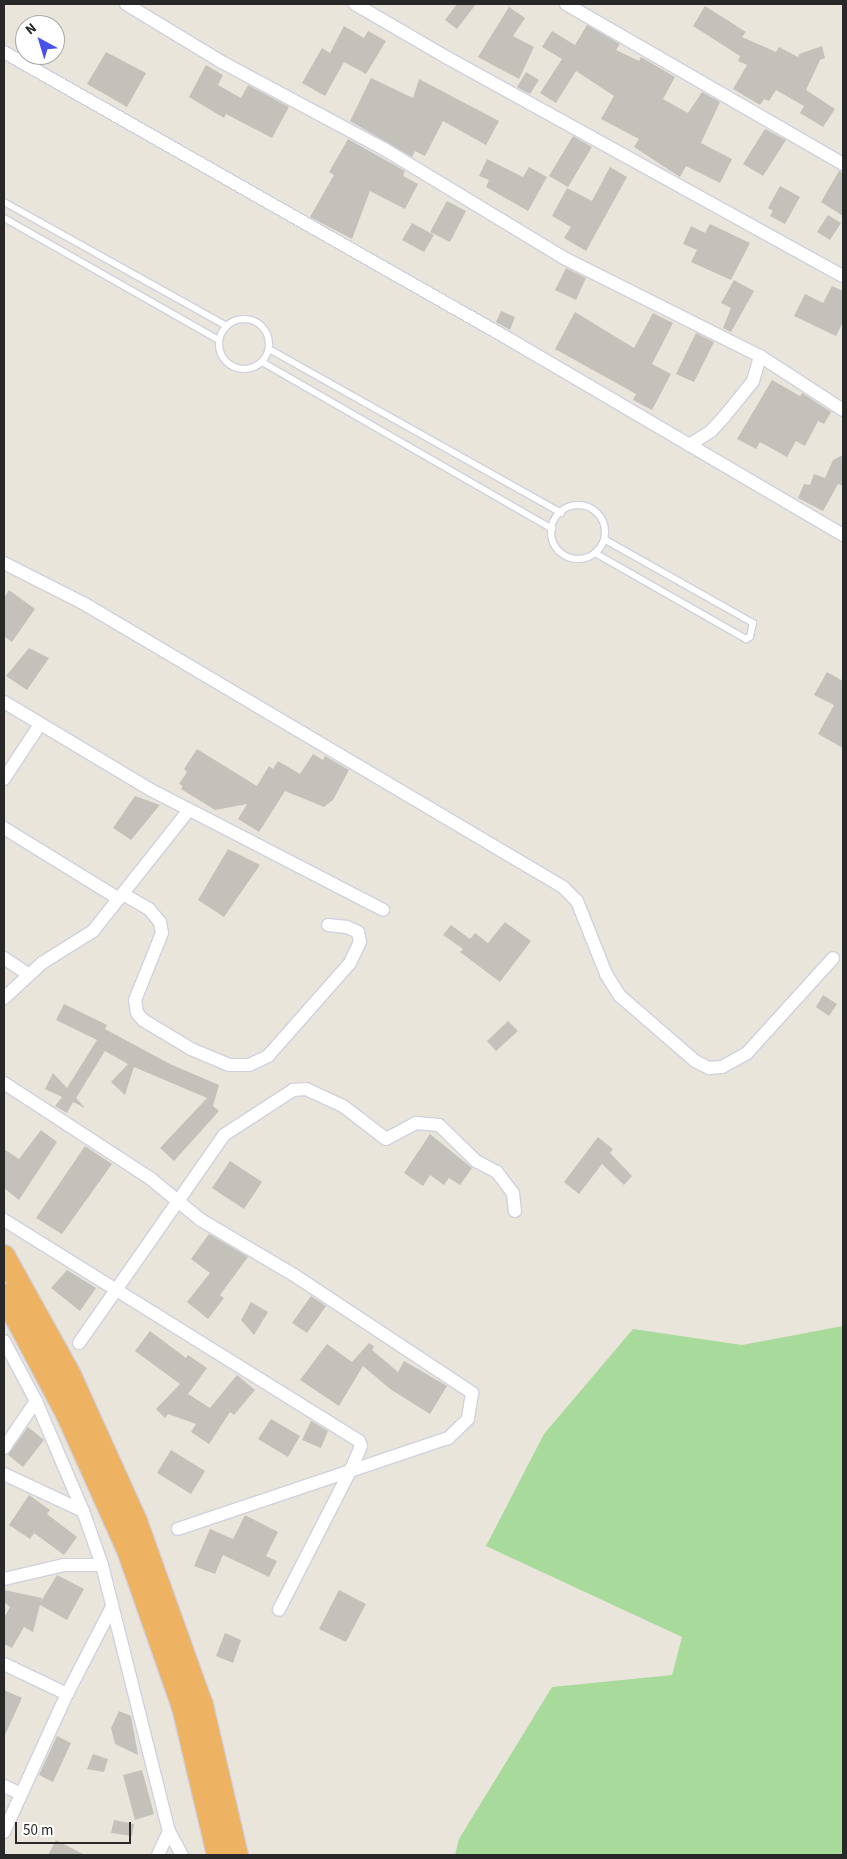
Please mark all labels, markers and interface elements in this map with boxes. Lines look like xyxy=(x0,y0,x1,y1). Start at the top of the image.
north arrow xyxy=(15,15,65,65)
text: N xyxy=(21,18,41,40)
scale bar xyxy=(18,1812,134,1844)
text: 50 m xyxy=(23,1820,53,1841)

